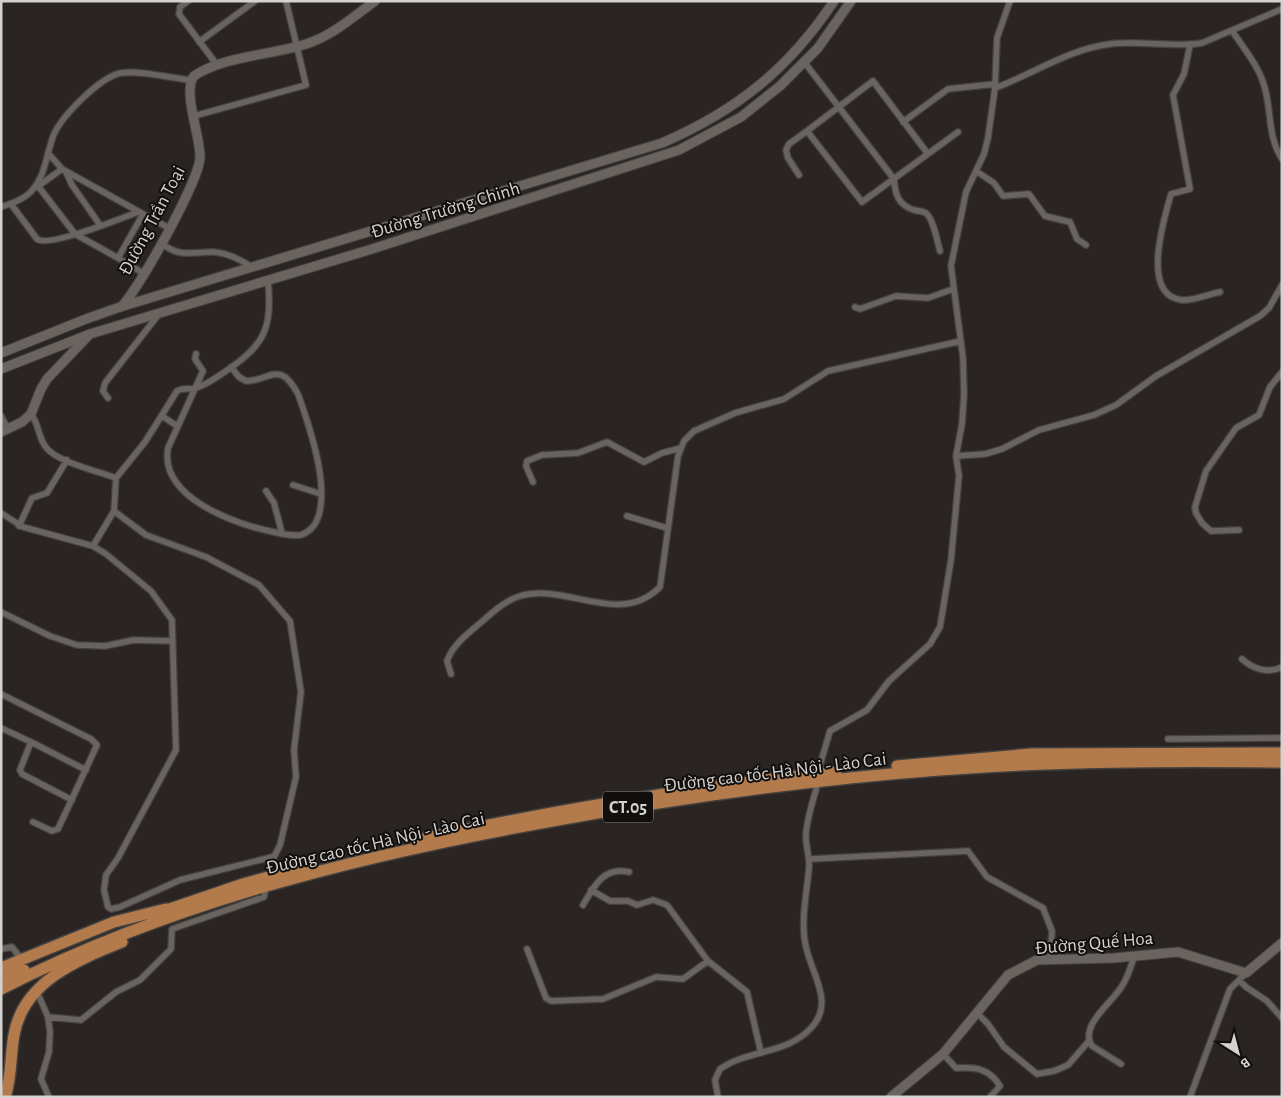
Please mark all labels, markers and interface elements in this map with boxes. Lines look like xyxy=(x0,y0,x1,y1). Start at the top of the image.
street label: Đường Trần Toại xyxy=(116,163,189,278)
street label: Đường Trường Chinh xyxy=(369,179,522,242)
street label: Đường cao tốc Hà Nội - Lào Cai xyxy=(663,749,887,796)
road number: CT.05 xyxy=(603,792,653,822)
street label: Đường cao tốc Hà Nội - Lào Cai xyxy=(264,809,487,878)
street label: Đường Quế Hoa xyxy=(1034,929,1154,958)
north arrow xyxy=(1213,1028,1263,1078)
text: B xyxy=(1238,1055,1252,1071)

